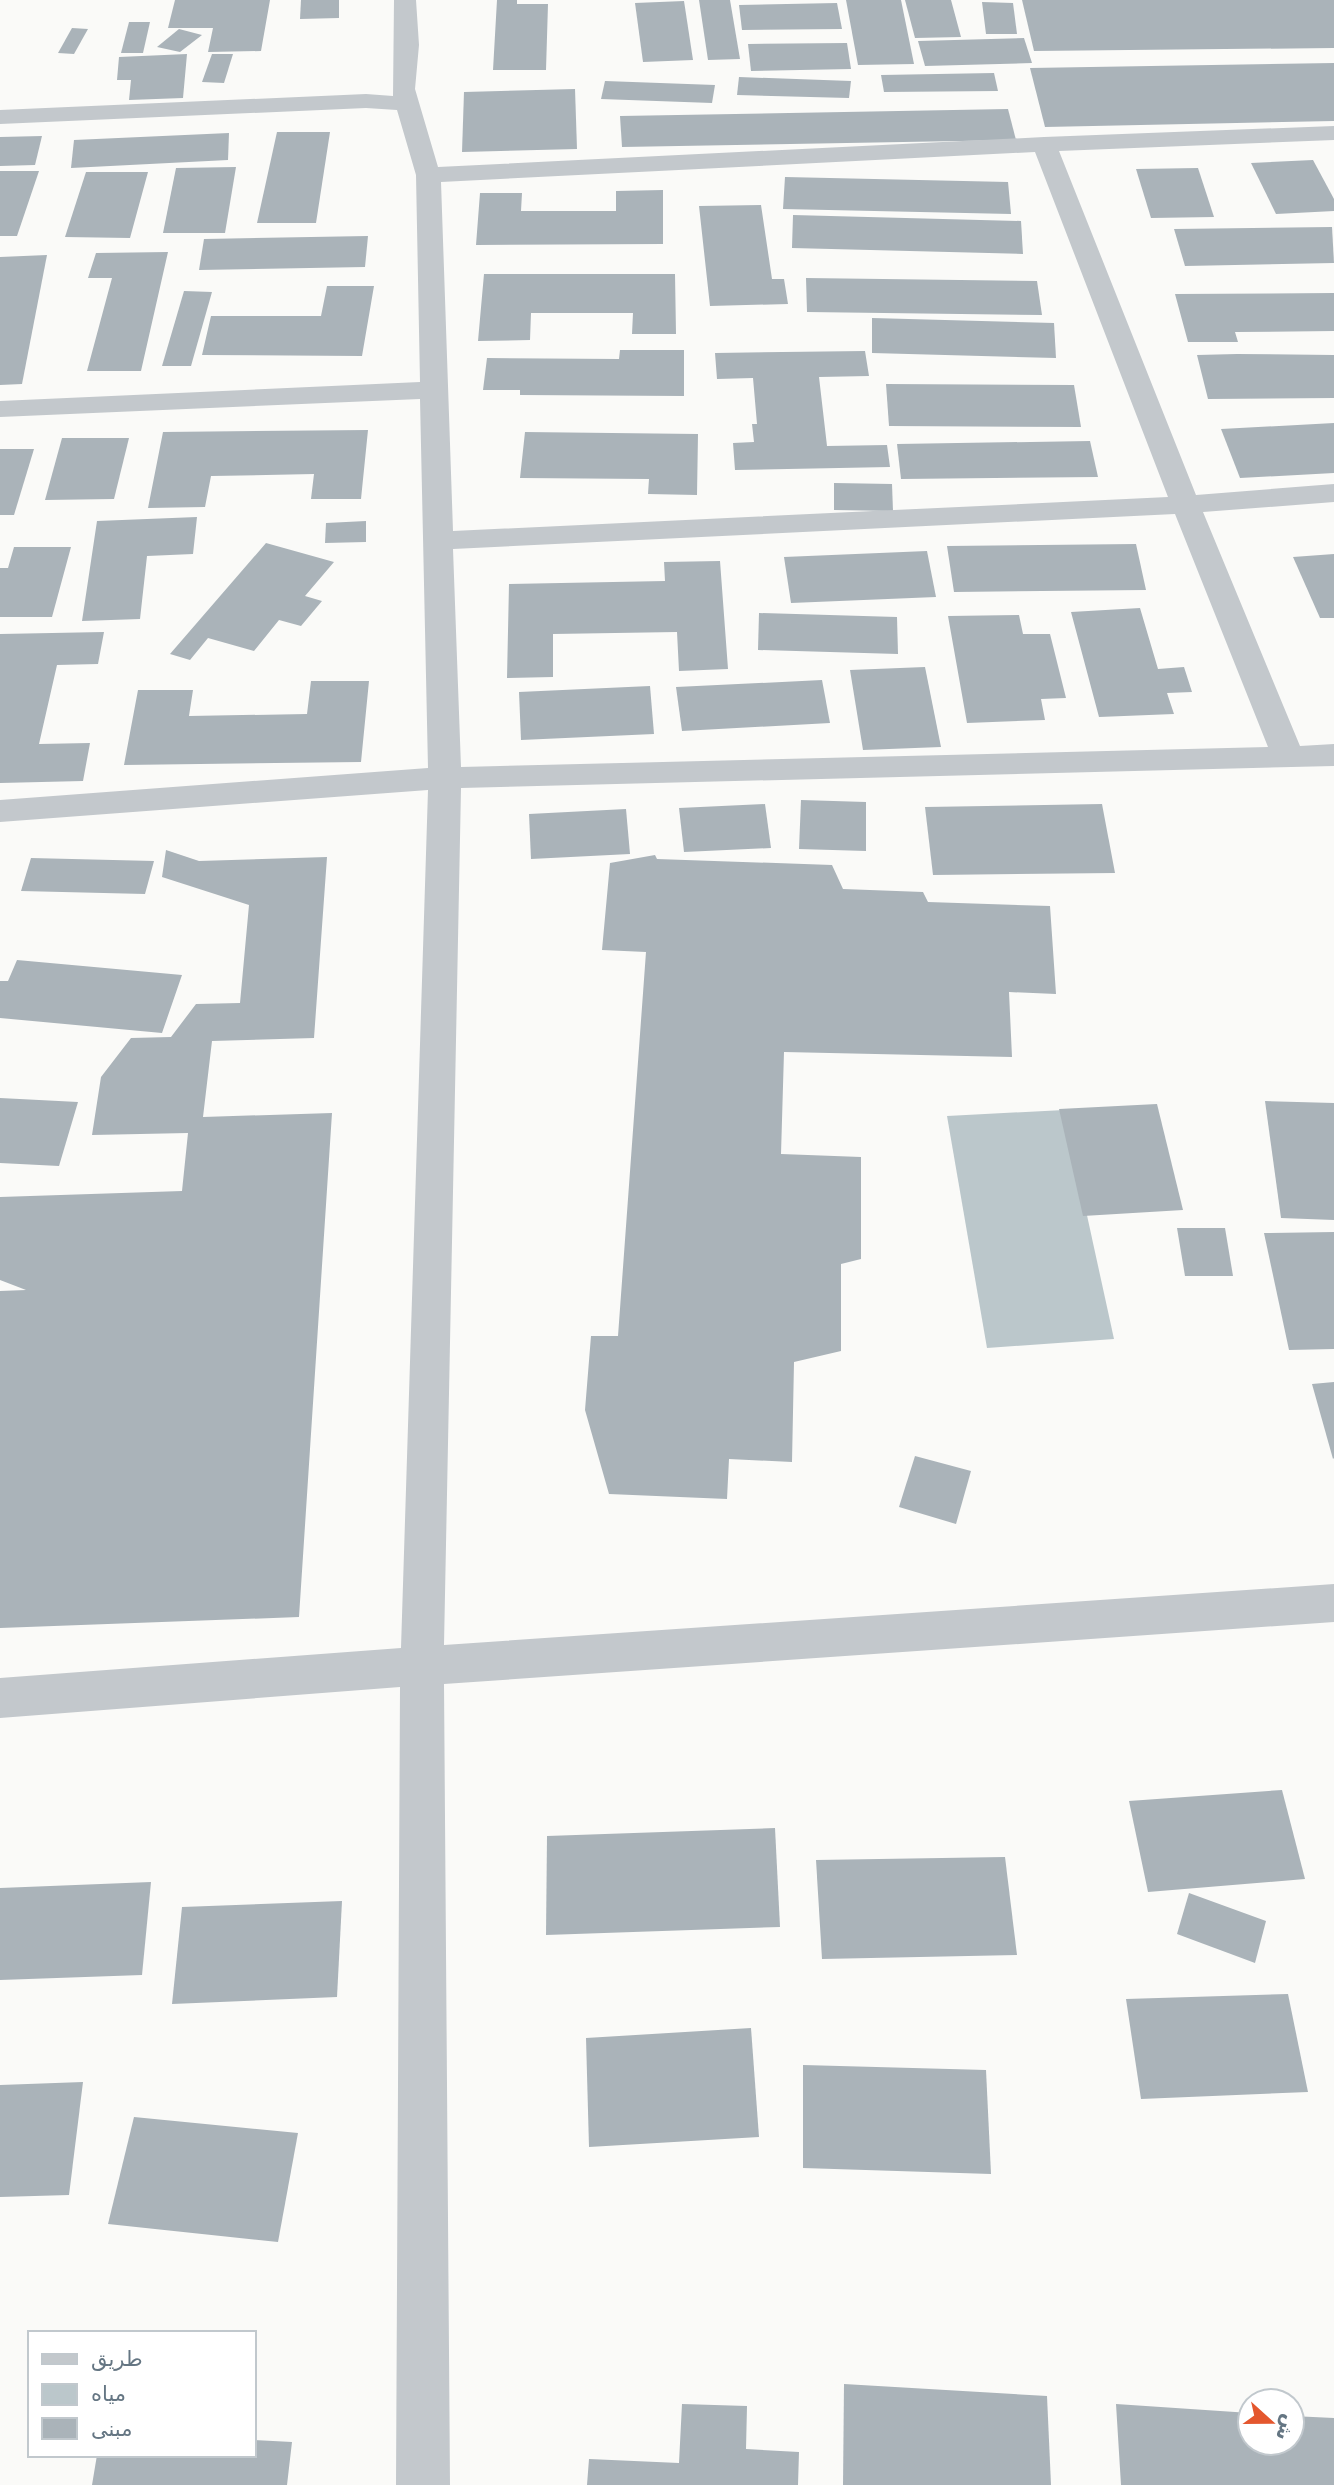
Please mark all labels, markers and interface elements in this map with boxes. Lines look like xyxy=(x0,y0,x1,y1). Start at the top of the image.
legend xyxy=(28,2331,256,2457)
text: طريق xyxy=(91,2347,143,2371)
text: مياه xyxy=(91,2382,126,2406)
north arrow xyxy=(1236,2387,1306,2457)
text: ش xyxy=(1271,2412,1302,2444)
text: مبنى xyxy=(91,2417,132,2441)

